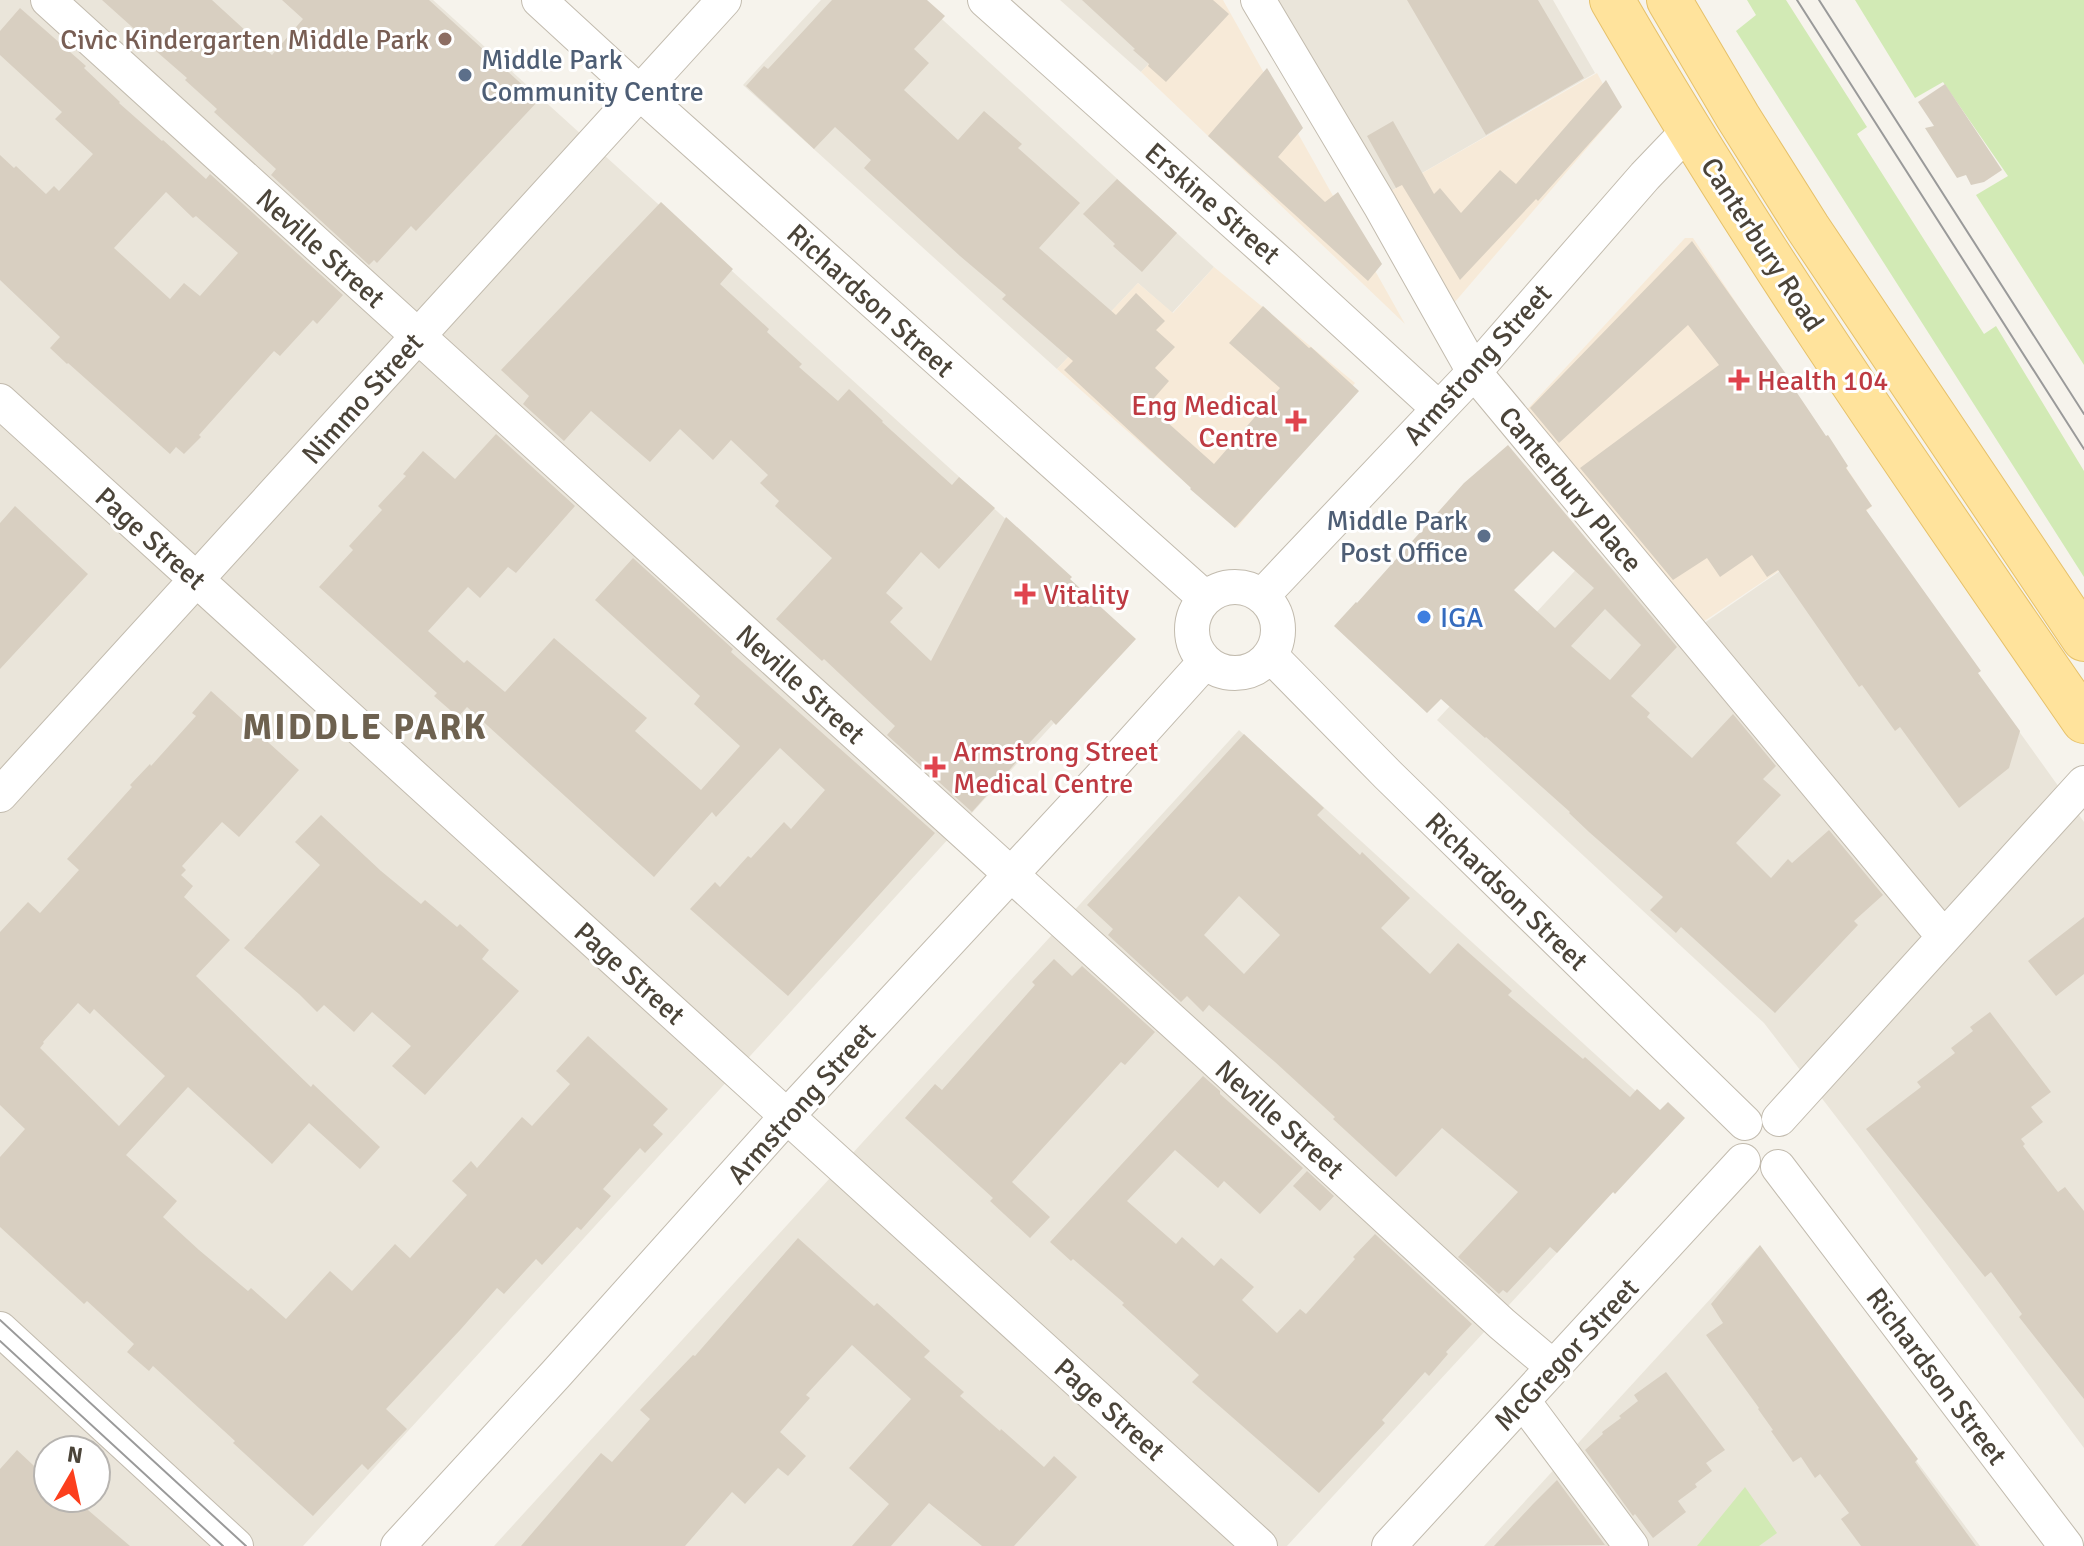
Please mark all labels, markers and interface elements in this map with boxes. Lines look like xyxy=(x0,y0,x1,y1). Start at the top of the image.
place label: Civic Kindergarten Middle Park xyxy=(60,23,429,57)
marker: Civic Kindergarten Middle Park xyxy=(436,30,454,48)
place label: Middle Park Community Centre xyxy=(481,43,704,109)
marker: Middle Park Community Centre xyxy=(456,66,474,84)
street label: Erskine Street xyxy=(1138,136,1287,272)
street label: Canterbury Road xyxy=(1693,151,1831,338)
street label: Neville Street xyxy=(249,182,392,316)
street label: Richardson Street xyxy=(780,217,961,385)
street label: Armstrong Street xyxy=(1396,277,1559,452)
street label: Nimmo Street xyxy=(295,326,431,471)
place label: Health 104 xyxy=(1757,364,1888,398)
marker: Health 104 xyxy=(1728,369,1750,391)
place label: Eng Medical Centre xyxy=(1131,389,1278,455)
street label: Canterbury Place xyxy=(1491,400,1649,579)
marker: Eng Medical Centre xyxy=(1285,410,1307,432)
street label: Page Street xyxy=(88,480,213,597)
place label: Middle Park Post Office xyxy=(1326,504,1468,570)
marker: Middle Park Post Office xyxy=(1475,527,1493,545)
place label: Vitality xyxy=(1043,578,1129,612)
marker: Vitality xyxy=(1014,583,1036,605)
place label: IGA xyxy=(1440,601,1483,635)
marker: IGA xyxy=(1415,608,1433,626)
street label: Neville Street xyxy=(729,618,872,752)
district label: MIDDLE PARK xyxy=(242,705,488,750)
place label: Armstrong Street Medical Centre xyxy=(953,735,1158,801)
marker: Armstrong Street Medical Centre xyxy=(924,756,946,778)
street label: Richardson Street xyxy=(1418,805,1595,978)
street label: Page Street xyxy=(567,915,692,1032)
street label: Armstrong Street xyxy=(720,1016,883,1191)
street label: Neville Street xyxy=(1208,1053,1351,1187)
street label: McGregor Street xyxy=(1487,1271,1646,1438)
street label: Richardson Street xyxy=(1858,1281,2014,1472)
street label: Page Street xyxy=(1047,1351,1172,1468)
north arrow xyxy=(32,1434,112,1514)
text: N xyxy=(65,1440,85,1469)

